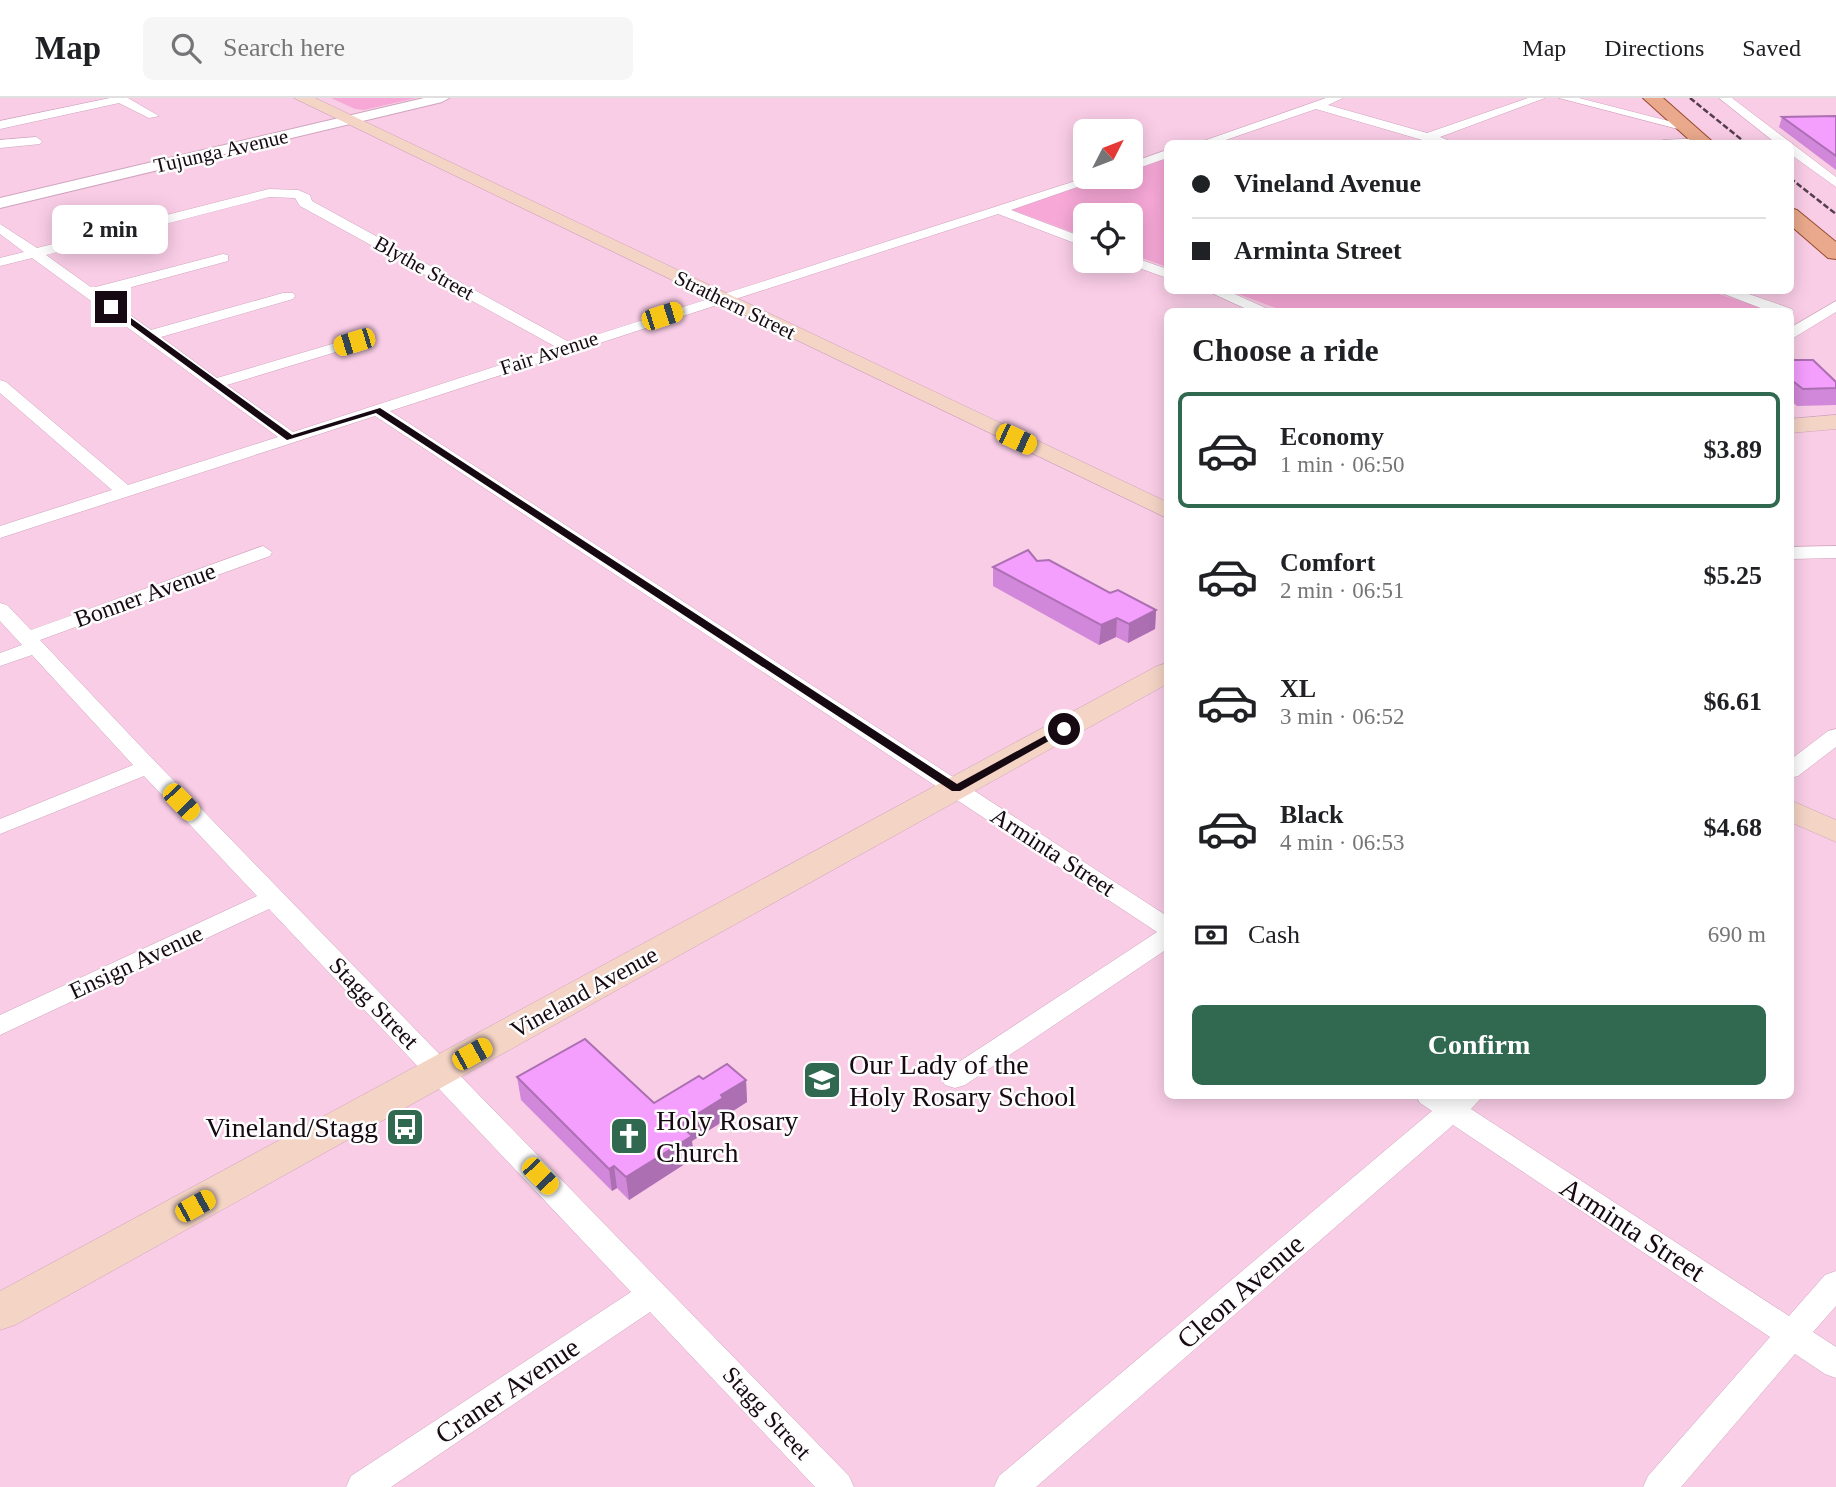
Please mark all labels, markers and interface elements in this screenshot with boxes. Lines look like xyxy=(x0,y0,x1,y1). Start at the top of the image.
search box xyxy=(143,17,633,80)
icon: search xyxy=(167,29,205,67)
text: Map xyxy=(35,30,101,66)
text: Search here xyxy=(223,33,345,62)
text: Map xyxy=(1522,35,1566,61)
text: Directions xyxy=(1604,35,1704,61)
text: Saved xyxy=(1742,35,1801,61)
north arrow xyxy=(1073,119,1143,189)
map controls xyxy=(1073,119,1143,273)
street label: Tujunga Avenue xyxy=(152,124,290,178)
text: Vineland Avenue xyxy=(1234,169,1421,198)
button: locate xyxy=(1073,203,1143,273)
callout: 2 min xyxy=(53,206,169,254)
text: 2 min xyxy=(82,217,138,242)
street label: Blythe Street xyxy=(370,231,478,305)
text: Arminta Street xyxy=(1234,236,1402,265)
street label: Strathern Street xyxy=(671,265,799,345)
route end xyxy=(95,291,127,323)
car xyxy=(639,300,686,332)
car xyxy=(331,326,378,358)
street label: Fair Avenue xyxy=(497,326,601,380)
text: Choose a ride xyxy=(1192,332,1379,368)
icon: car xyxy=(1196,419,1259,482)
car xyxy=(993,421,1040,457)
text: Economy xyxy=(1280,422,1384,451)
text: $3.89 xyxy=(1704,435,1762,464)
text: 1 min · 06:50 xyxy=(1280,452,1405,477)
icon: car xyxy=(1196,545,1259,608)
text: Comfort xyxy=(1280,548,1375,577)
street label: Bonner Avenue xyxy=(71,557,219,633)
text: $5.25 xyxy=(1704,561,1762,590)
text: 2 min · 06:51 xyxy=(1280,578,1405,603)
icon: car xyxy=(1196,671,1259,734)
text: XL xyxy=(1280,674,1316,703)
text: $6.61 xyxy=(1704,687,1762,716)
text: 3 min · 06:52 xyxy=(1280,704,1405,729)
route start xyxy=(1048,713,1080,745)
car xyxy=(159,780,204,824)
icon: car xyxy=(1196,797,1259,860)
text: Black xyxy=(1280,800,1344,829)
street label: Arminta Street xyxy=(986,802,1120,902)
text: $4.68 xyxy=(1704,813,1762,842)
text: 4 min · 06:53 xyxy=(1280,830,1405,855)
icon: cash xyxy=(1192,916,1230,954)
street label: Ensign Avenue xyxy=(65,920,207,1004)
text: Cash xyxy=(1248,920,1300,949)
text: 690 m xyxy=(1708,922,1766,947)
street label: Vineland Avenue xyxy=(506,941,662,1043)
street label: Stagg Street xyxy=(324,952,424,1054)
button: Confirm xyxy=(1192,1005,1766,1085)
car xyxy=(449,1035,496,1073)
place label: Our Lady of the Holy Rosary School xyxy=(849,1049,1076,1112)
school or university icon: Our Lady of the Holy Rosary School xyxy=(801,1059,843,1101)
place label: Holy Rosary Church xyxy=(656,1105,798,1168)
bus stop icon: Vineland/Stagg xyxy=(384,1106,426,1148)
place label: Vineland/Stagg xyxy=(205,1112,378,1143)
church icon: Holy Rosary Church xyxy=(608,1115,650,1157)
car xyxy=(518,1154,563,1198)
street label: Arminta Street xyxy=(1555,1171,1711,1288)
car xyxy=(172,1187,219,1225)
street label: Cleon Avenue xyxy=(1171,1228,1310,1355)
street label: Craner Avenue xyxy=(430,1331,585,1450)
street label: Stagg Street xyxy=(718,1361,817,1465)

